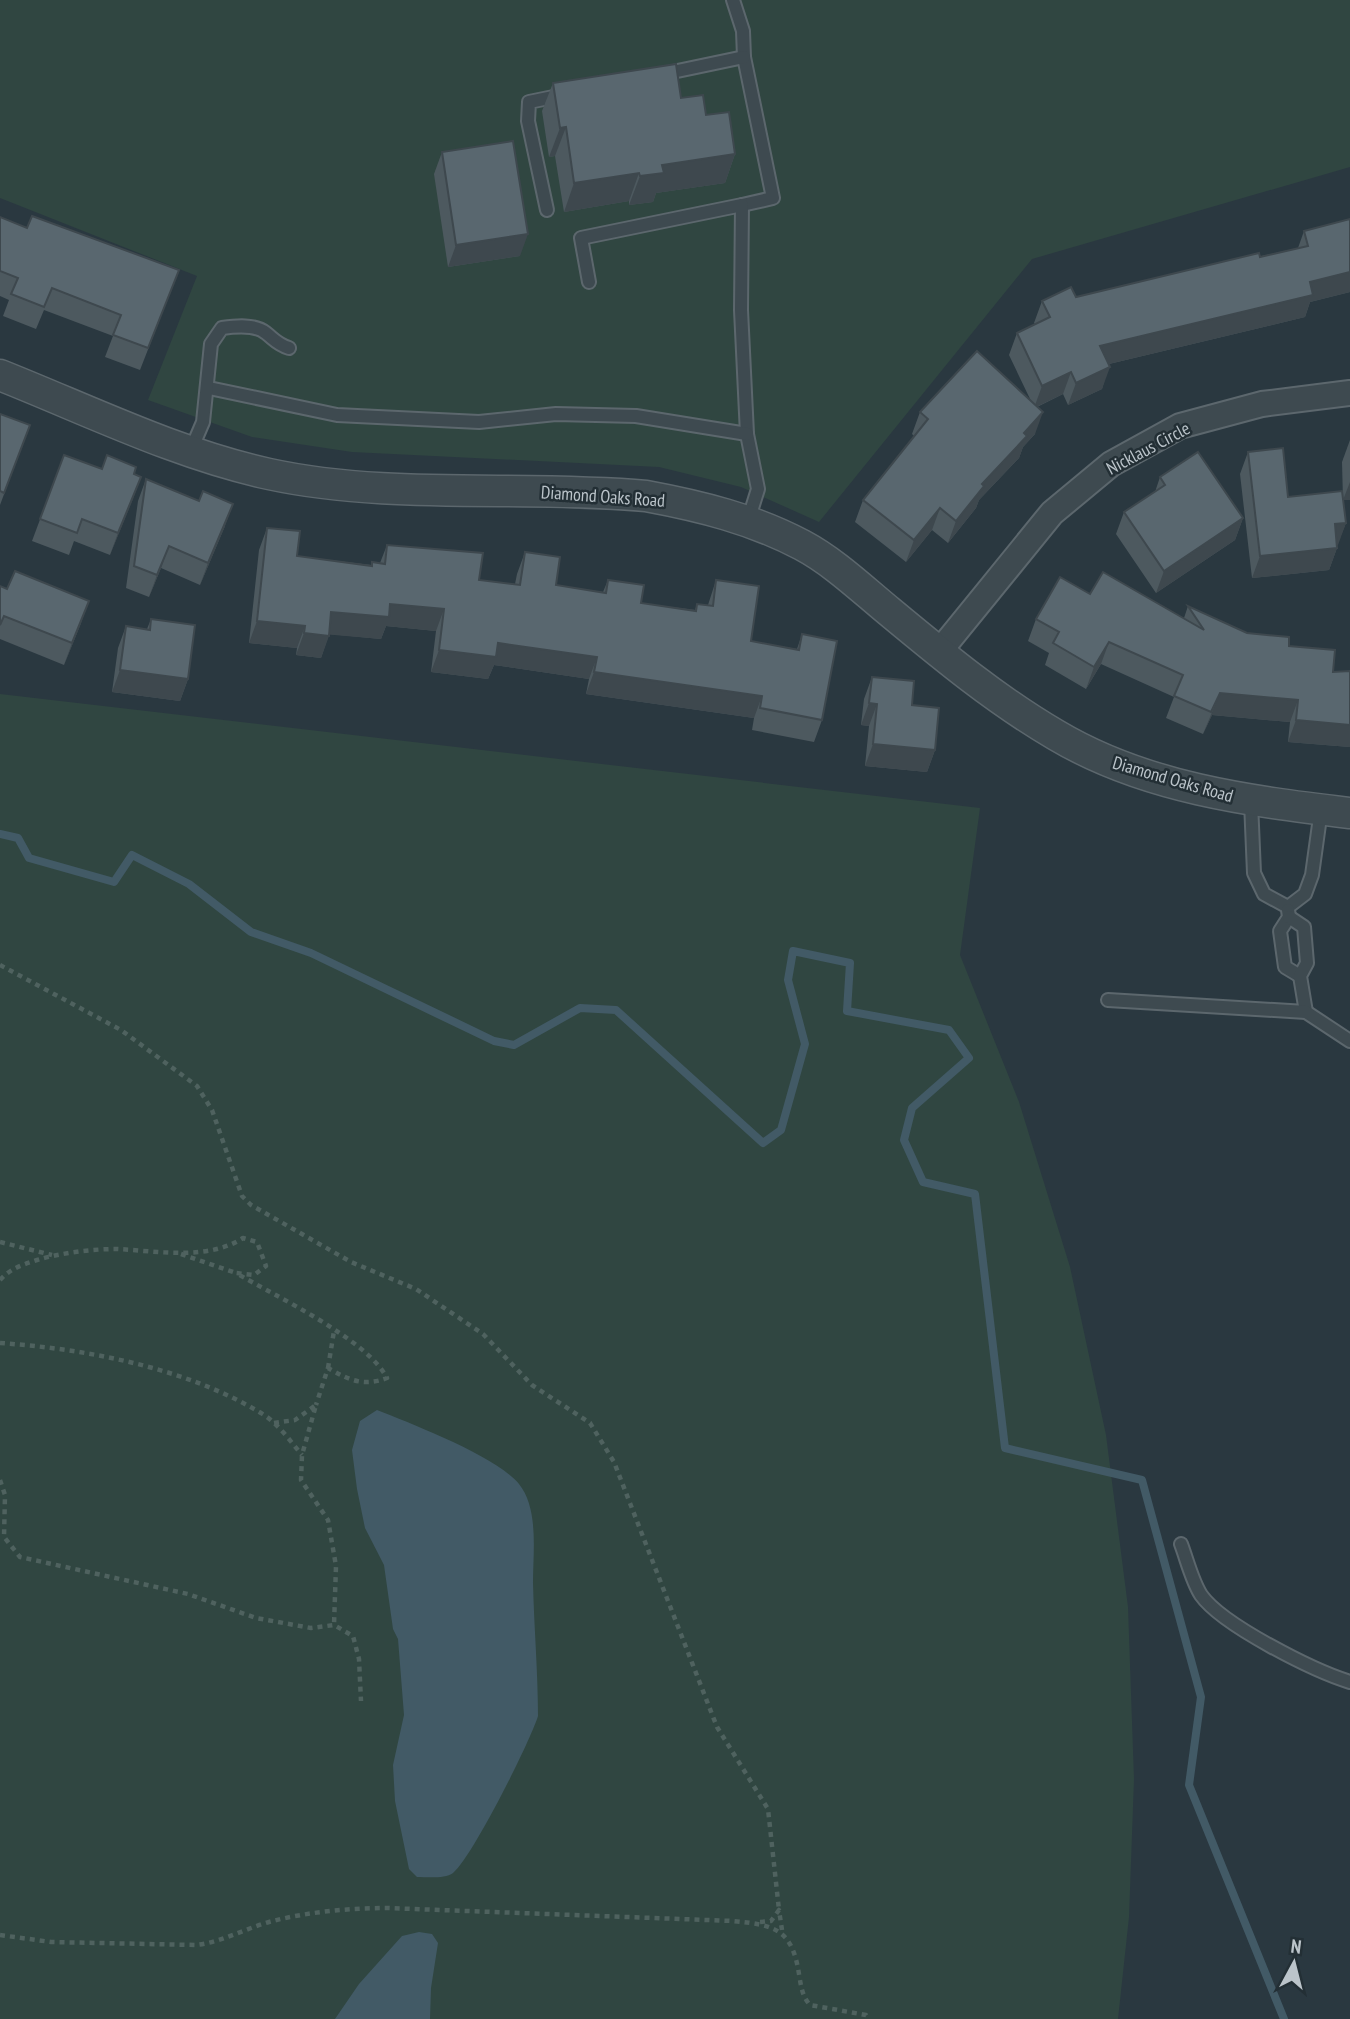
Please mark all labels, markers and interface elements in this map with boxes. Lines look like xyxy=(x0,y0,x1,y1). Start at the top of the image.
street label: Nicklaus Circle xyxy=(1102,416,1194,480)
street label: Diamond Oaks Road xyxy=(540,480,666,512)
street label: Diamond Oaks Road xyxy=(1110,751,1236,807)
north arrow xyxy=(1259,1928,1329,1998)
text: N xyxy=(1290,1934,1303,1959)

